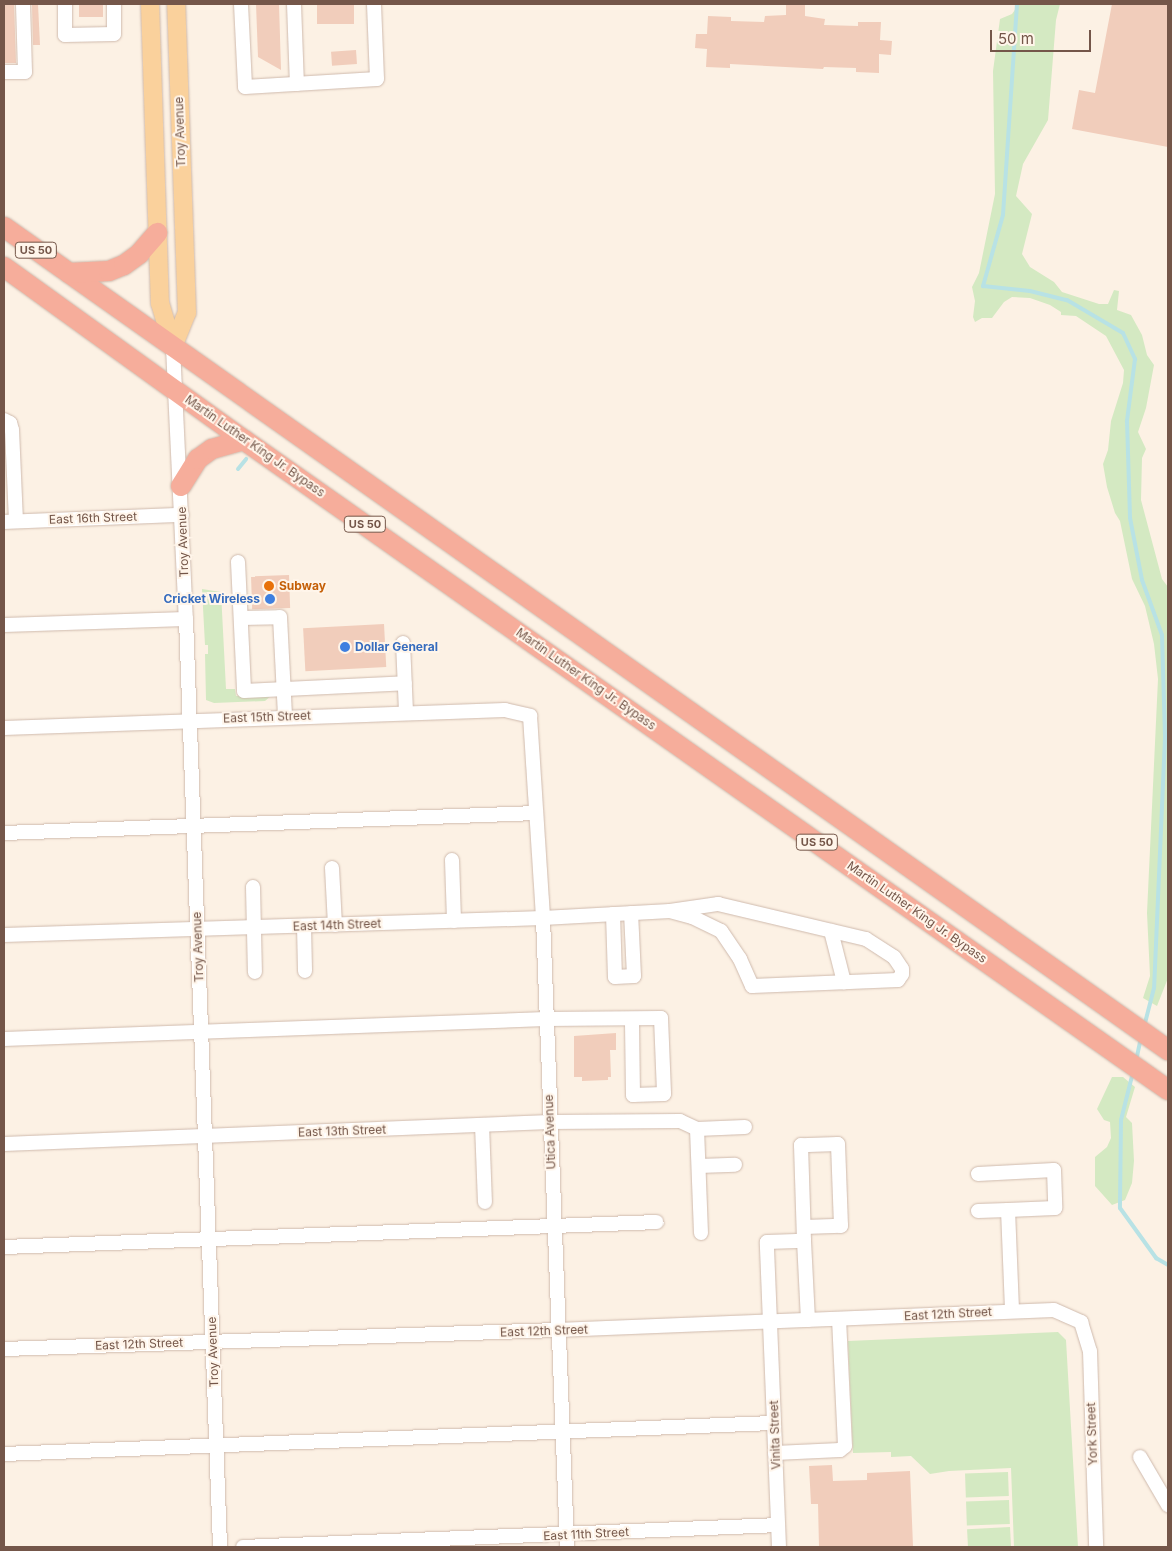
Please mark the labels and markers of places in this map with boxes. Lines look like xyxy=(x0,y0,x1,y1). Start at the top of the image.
place label: Subway xyxy=(279,579,326,593)
marker: Subway xyxy=(263,580,275,592)
place label: Cricket Wireless xyxy=(163,592,260,606)
marker: Cricket Wireless xyxy=(264,593,276,605)
place label: Dollar General xyxy=(355,640,438,654)
marker: Dollar General xyxy=(339,641,351,653)

